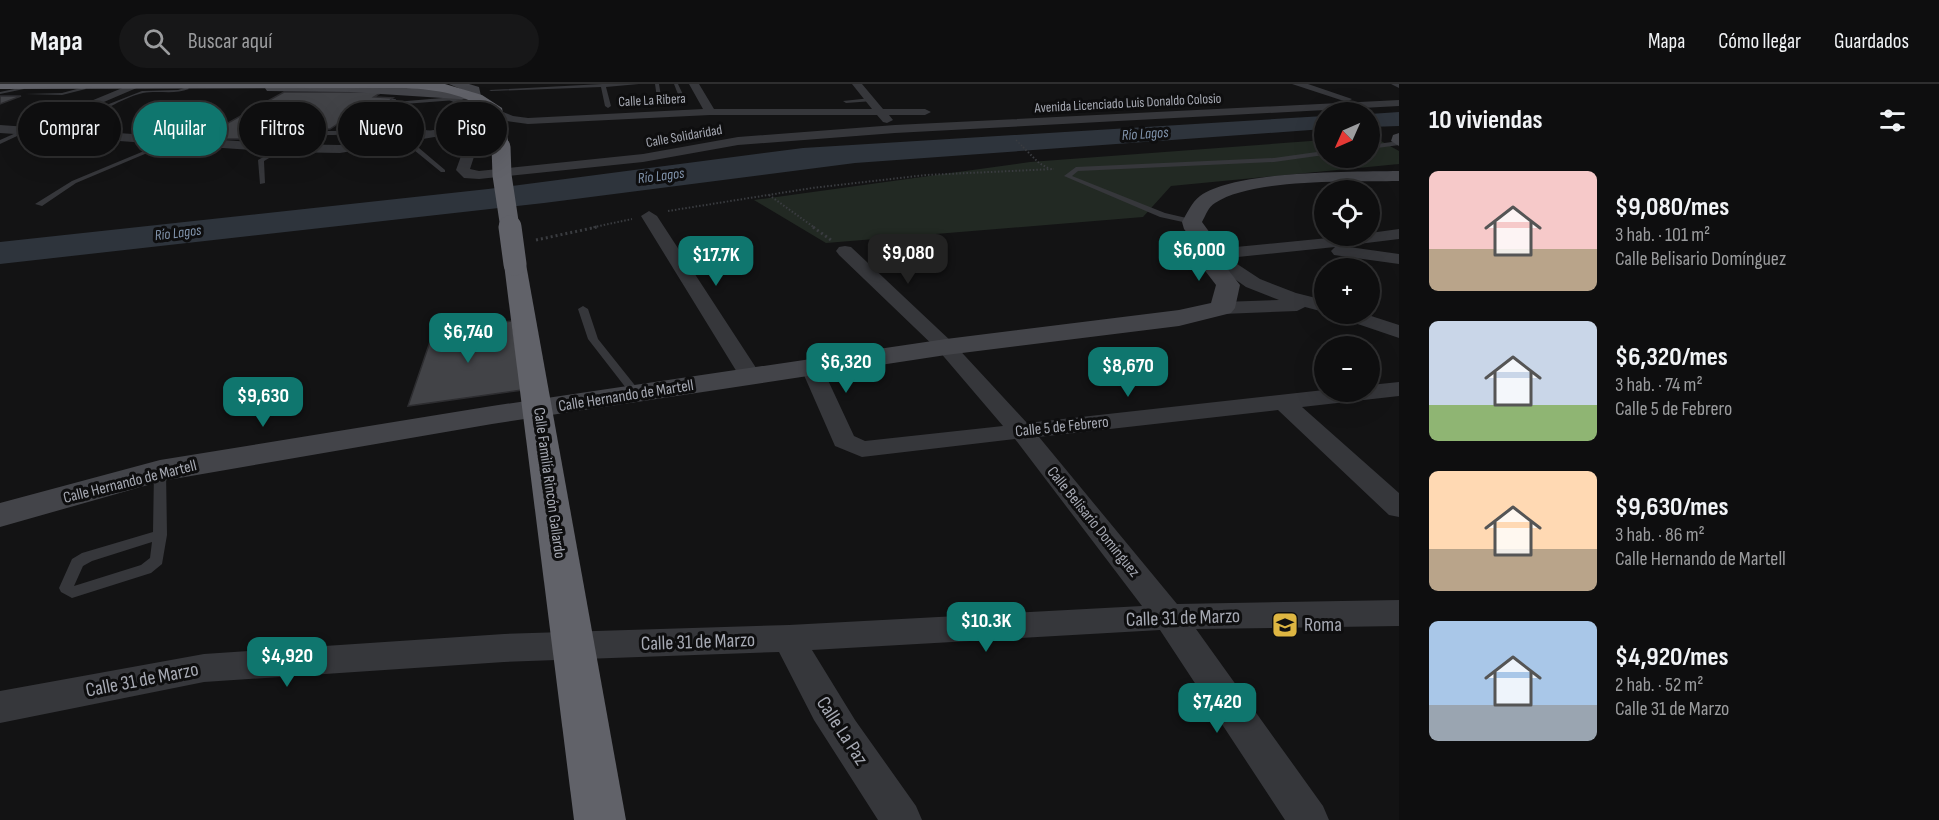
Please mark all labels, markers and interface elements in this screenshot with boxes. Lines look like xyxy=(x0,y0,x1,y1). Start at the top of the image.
search box xyxy=(119,14,539,68)
text: Mapa xyxy=(30,25,83,58)
icon: search xyxy=(140,25,173,58)
text: Buscar aquí xyxy=(188,28,272,55)
text: Mapa xyxy=(1648,29,1685,54)
text: Cómo llegar xyxy=(1718,29,1801,54)
text: Guardados xyxy=(1834,29,1909,54)
street label: Calle La Ribera xyxy=(618,90,686,110)
street label: Avenida Licenciado Luis Donaldo Colosio xyxy=(1033,90,1222,116)
chip: Comprar xyxy=(18,102,121,156)
chip: Alquilar xyxy=(133,102,227,156)
chip: Filtros xyxy=(239,102,326,156)
chip: Nuevo xyxy=(338,102,424,156)
chip: Piso xyxy=(436,102,507,156)
north arrow xyxy=(1314,102,1380,168)
map controls xyxy=(1314,102,1380,402)
icon: filters xyxy=(1876,104,1909,137)
text: 10 viviendas xyxy=(1429,105,1543,136)
street label: Calle Solidaridad xyxy=(644,121,724,151)
water label: Río Lagos xyxy=(1121,123,1170,145)
water label: Río Lagos xyxy=(637,164,686,188)
button: locate xyxy=(1314,180,1380,246)
text: $9,080/mes xyxy=(1615,192,1729,223)
icon: home xyxy=(1477,195,1549,267)
water label: Río Lagos xyxy=(154,221,203,245)
text: 3 hab. · 101 m² xyxy=(1615,223,1710,247)
pin: $6,000 xyxy=(1150,231,1248,282)
pin: $9,080 xyxy=(859,234,957,285)
pin: $17.7K xyxy=(667,236,765,287)
text: $6,000 xyxy=(1173,238,1225,262)
text: $9,080 xyxy=(882,241,934,265)
text: $17.7K xyxy=(692,243,740,267)
text: Calle Belisario Domínguez xyxy=(1615,247,1786,271)
button: + xyxy=(1314,258,1380,324)
pin: $6,740 xyxy=(419,313,517,364)
text: $6,740 xyxy=(443,320,493,344)
button: − xyxy=(1314,336,1380,402)
text: $6,320/mes xyxy=(1615,342,1728,373)
pin: $6,320 xyxy=(797,343,895,394)
icon: home xyxy=(1477,345,1549,417)
pin: $8,670 xyxy=(1079,347,1177,398)
text: $6,320 xyxy=(820,350,872,374)
text: $8,670 xyxy=(1102,354,1154,378)
text: 3 hab. · 74 m² xyxy=(1615,373,1703,397)
street label: Calle Hernando de Martell xyxy=(557,376,695,416)
pin: $9,630 xyxy=(214,377,312,428)
text: $9,630 xyxy=(237,384,289,408)
text: Calle 5 de Febrero xyxy=(1615,397,1732,421)
street label: Calle Familia Rincón Gallardo xyxy=(529,406,569,560)
street label: Calle 5 de Febrero xyxy=(1014,413,1110,441)
street label: Calle Hernando de Martell xyxy=(61,456,199,508)
street label: Calle Belisario Domínguez xyxy=(1043,463,1144,581)
text: $9,630/mes xyxy=(1615,492,1729,523)
icon: home xyxy=(1477,495,1549,567)
text: 3 hab. · 86 m² xyxy=(1615,523,1705,547)
text: Calle Hernando de Martell xyxy=(1615,547,1786,571)
pin: $10.3K xyxy=(937,602,1035,653)
street label: Calle 31 de Marzo xyxy=(1125,604,1241,632)
text: $10.3K xyxy=(961,609,1011,633)
school or university icon: Roma xyxy=(1270,610,1300,640)
place label: Roma xyxy=(1304,613,1342,637)
street label: Calle 31 de Marzo xyxy=(640,628,756,656)
pin: $4,920 xyxy=(238,637,336,688)
text: $4,920/mes xyxy=(1615,642,1729,673)
text: $4,920 xyxy=(261,644,313,668)
icon: home xyxy=(1477,645,1549,717)
street label: Calle 31 de Marzo xyxy=(84,657,200,703)
text: 2 hab. · 52 m² xyxy=(1615,673,1703,697)
pin: $7,420 xyxy=(1168,683,1266,734)
text: $7,420 xyxy=(1192,690,1242,714)
street label: Calle La Paz xyxy=(811,692,873,770)
text: Calle 31 de Marzo xyxy=(1615,697,1729,721)

